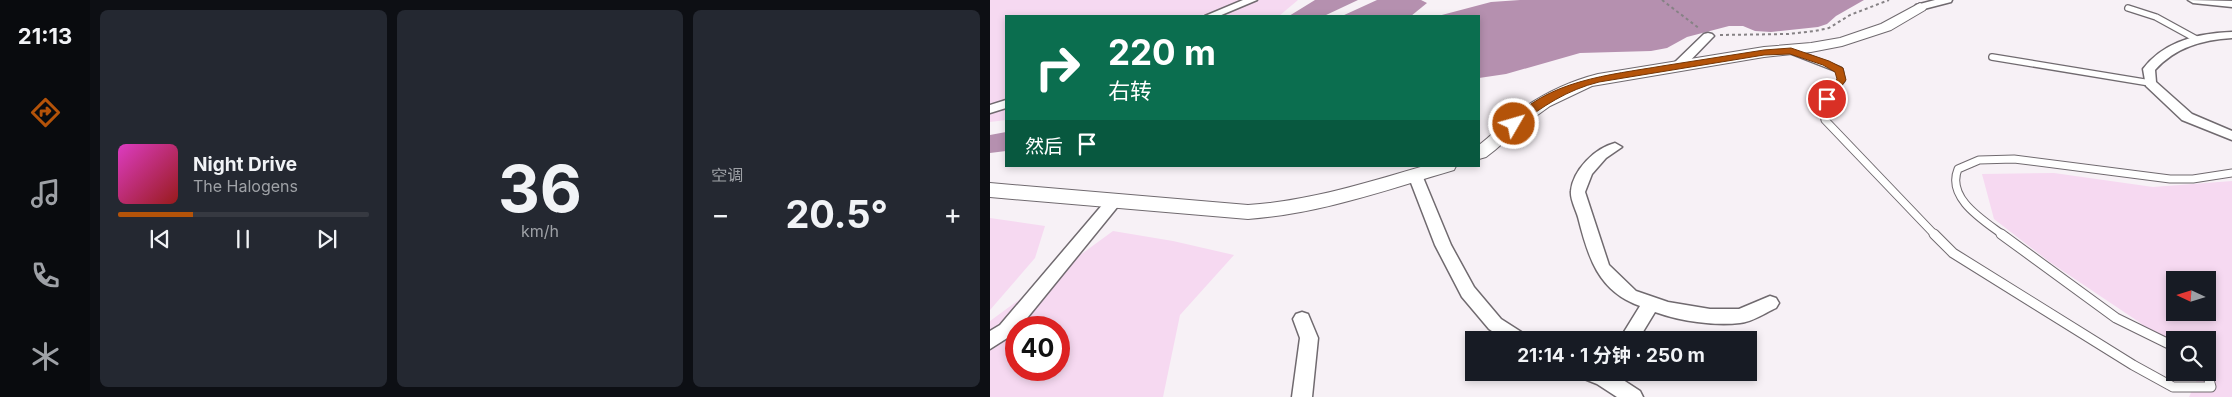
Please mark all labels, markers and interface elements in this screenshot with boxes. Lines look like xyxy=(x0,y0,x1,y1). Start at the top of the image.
text: 21:13 xyxy=(18,23,72,49)
text: 220 m xyxy=(1108,31,1216,73)
icon: right xyxy=(1025,35,1090,100)
text: 右转 xyxy=(1108,78,1152,104)
pin xyxy=(1806,78,1848,120)
icon: arrive xyxy=(1813,85,1841,113)
icon: directions xyxy=(28,95,63,130)
position arrow xyxy=(1487,97,1539,149)
icon: arrive xyxy=(1073,130,1101,158)
text: 然后 xyxy=(1025,135,1063,158)
text: 36 xyxy=(498,149,582,228)
text: Night Drive xyxy=(193,153,297,176)
text: 空调 xyxy=(711,165,743,185)
icon: music xyxy=(28,176,63,211)
text: The Halogens xyxy=(193,176,298,196)
text: 20.5° xyxy=(785,191,888,237)
text: − xyxy=(711,197,730,231)
text: + xyxy=(943,197,962,231)
text: km/h xyxy=(521,221,559,241)
icon: previous xyxy=(146,225,174,253)
icon: pause xyxy=(229,225,257,253)
icon: next xyxy=(313,225,341,253)
icon: phone xyxy=(28,258,63,293)
north arrow xyxy=(2166,271,2216,321)
map controls xyxy=(2166,271,2216,381)
speed limit sign: 40 xyxy=(1005,316,1070,381)
button: search xyxy=(2166,331,2216,381)
icon: climate xyxy=(28,339,63,374)
text: 21:14 · 1 分钟 · 250 m xyxy=(1517,344,1705,367)

